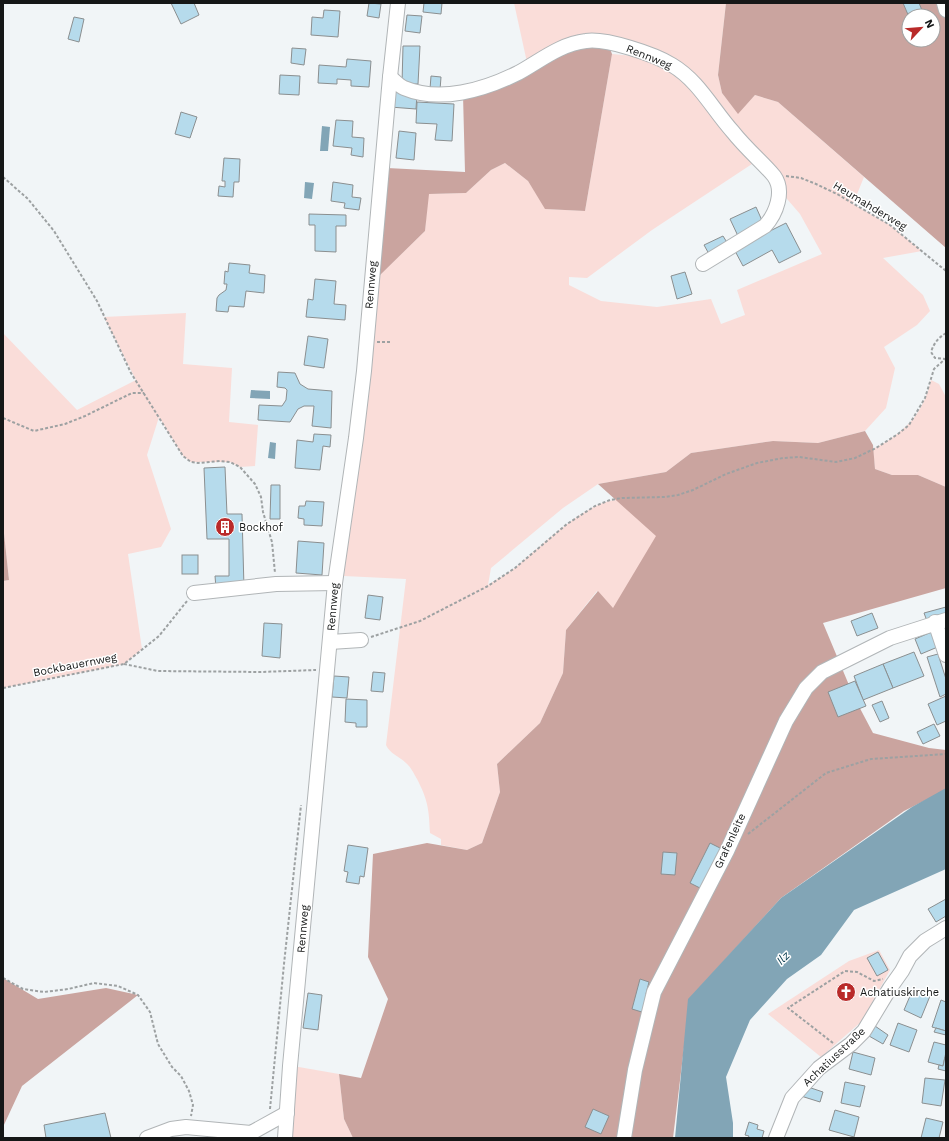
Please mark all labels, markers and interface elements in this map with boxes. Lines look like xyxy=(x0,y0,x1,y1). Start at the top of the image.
north arrow xyxy=(901,8,941,48)
text: N xyxy=(922,17,937,30)
street label: Rennweg xyxy=(624,42,674,72)
street label: Heumahderweg xyxy=(831,179,909,233)
street label: Rennweg xyxy=(362,260,380,310)
building icon: Bockhof xyxy=(214,516,236,538)
place label: Bockhof xyxy=(239,521,283,534)
street label: Rennweg xyxy=(324,582,342,632)
street label: Bockbauernweg xyxy=(32,650,118,679)
street label: Grafenleite xyxy=(712,811,748,871)
street label: Rennweg xyxy=(294,904,312,954)
water label: Ilz xyxy=(773,948,793,968)
church icon: Achatiuskirche xyxy=(835,981,857,1003)
place label: Achatiuskirche xyxy=(860,986,939,999)
street label: Achatiusstraße xyxy=(800,1025,868,1089)

